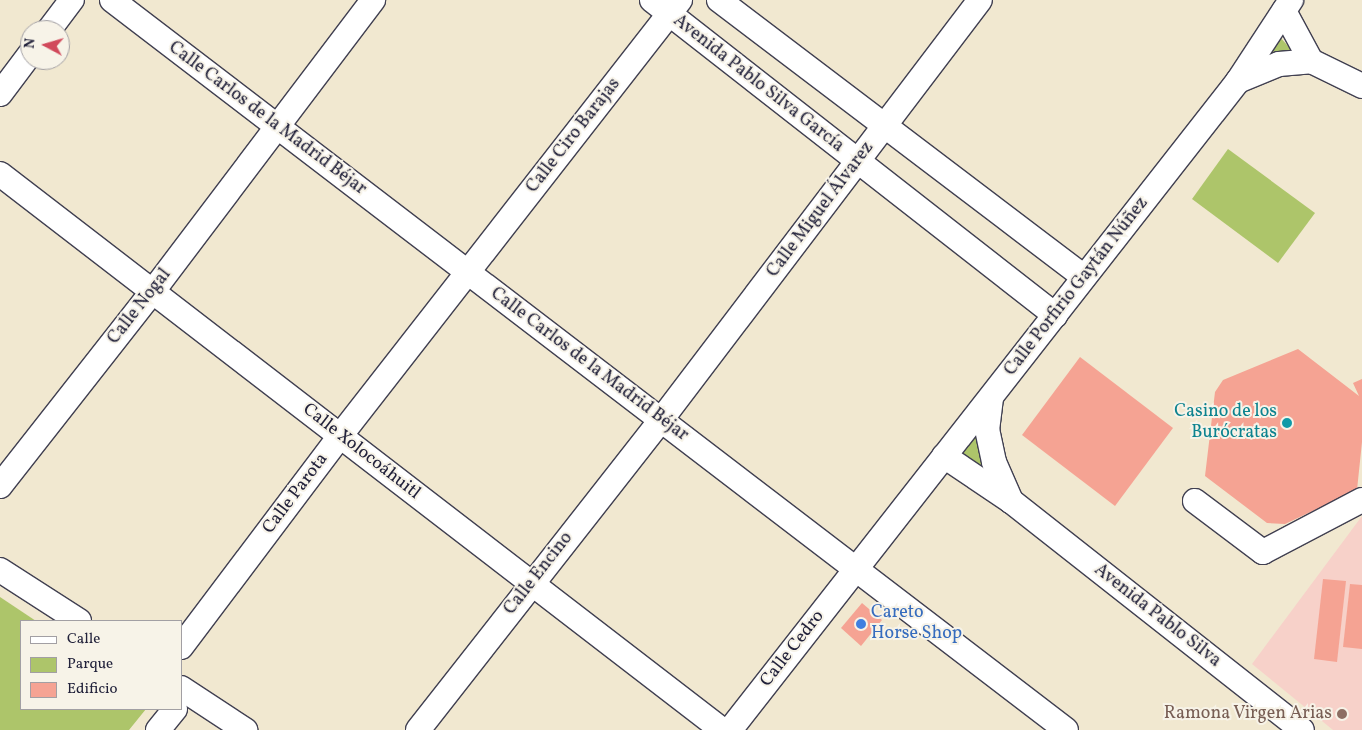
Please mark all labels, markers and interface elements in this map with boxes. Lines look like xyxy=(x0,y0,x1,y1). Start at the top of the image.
street label: Avenida Pablo Silva García xyxy=(668,11,848,157)
north arrow xyxy=(20,20,70,70)
text: N xyxy=(21,37,41,50)
street label: Calle Carlos de la Madrid Béjar xyxy=(164,37,370,201)
street label: Calle Ciro Barajas xyxy=(522,74,626,198)
street label: Calle Miguel Álvarez xyxy=(763,138,879,282)
street label: Calle Porfirio Gaytán Núñez xyxy=(1000,193,1154,381)
street label: Calle Nogal xyxy=(104,265,176,349)
street label: Calle Carlos de la Madrid Béjar xyxy=(486,283,692,447)
street label: Calle Xolocoáhuitl xyxy=(298,399,424,505)
place label: Casino de los Burócratas xyxy=(1174,402,1277,444)
marker: Casino de los Burócratas xyxy=(1281,417,1293,429)
street label: Calle Parota xyxy=(259,449,333,539)
street label: Calle Encino xyxy=(500,528,578,620)
street label: Avenida Pablo Silva xyxy=(1089,560,1225,672)
place label: Careto Horse Shop xyxy=(871,603,962,646)
street label: Calle Cedro xyxy=(756,606,830,692)
marker: Careto Horse Shop xyxy=(855,618,867,630)
legend xyxy=(20,620,182,710)
text: Calle xyxy=(67,629,100,650)
text: Parque xyxy=(67,654,113,675)
text: Edificio xyxy=(67,679,118,700)
place label: Ramona Virgen Arias xyxy=(1163,703,1332,725)
marker: Ramona Virgen Arias xyxy=(1336,708,1348,720)

